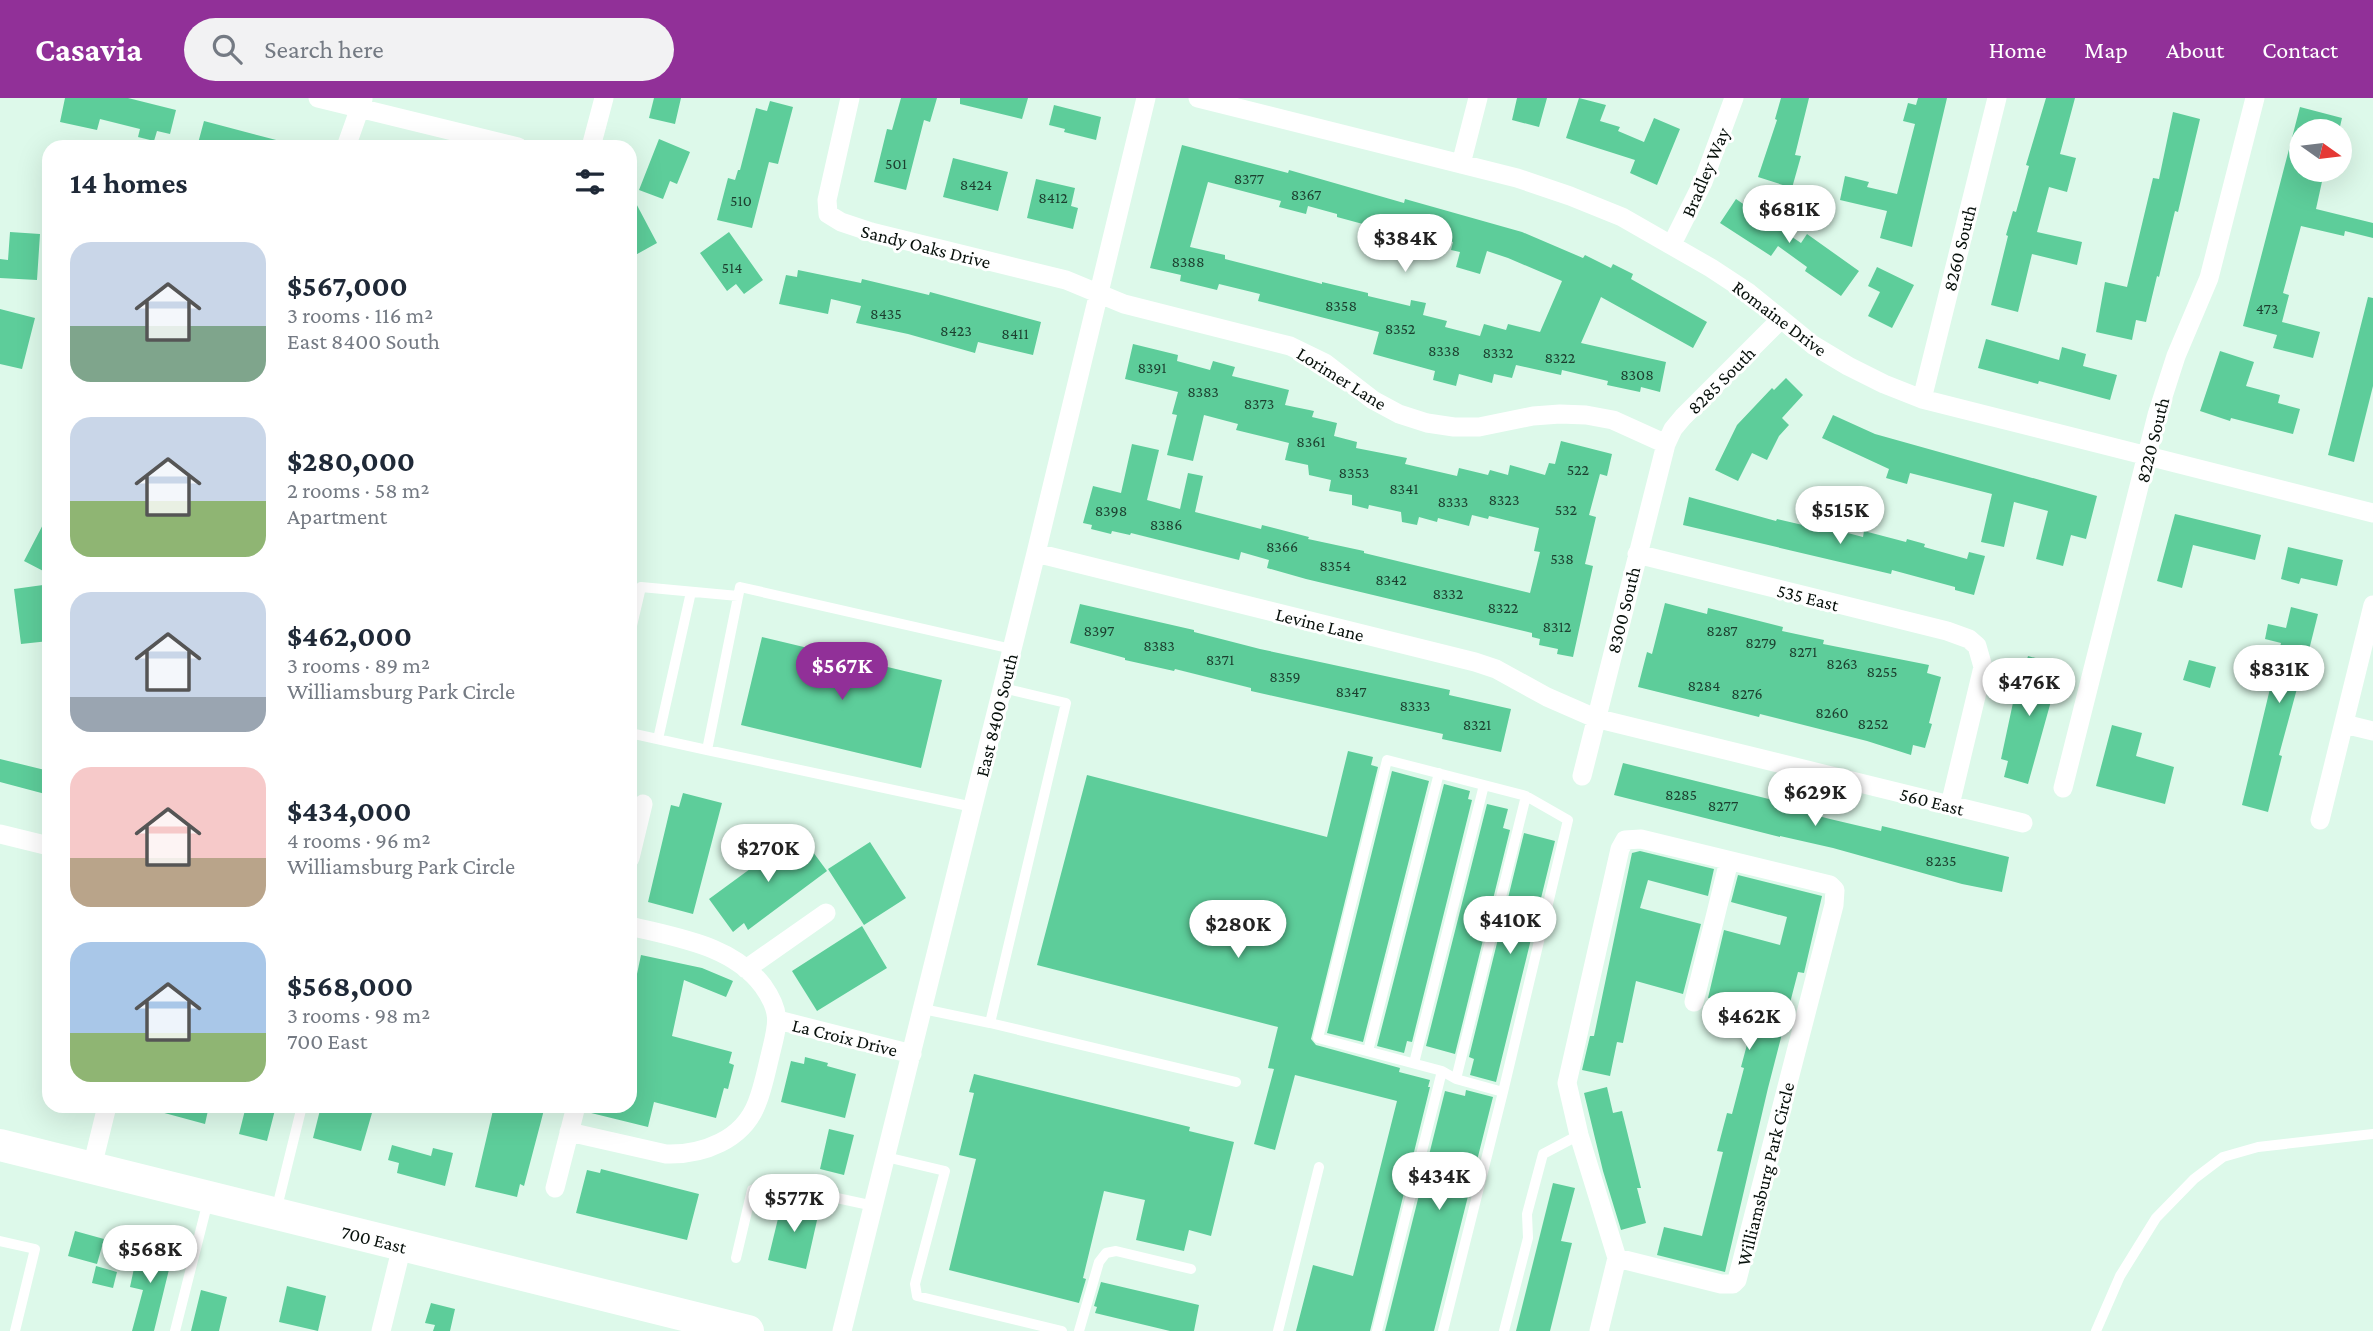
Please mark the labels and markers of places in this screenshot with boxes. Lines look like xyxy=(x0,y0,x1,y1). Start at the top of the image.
pin: $681K xyxy=(1740,186,1838,245)
pin: $384K xyxy=(1356,214,1454,274)
pin: $515K xyxy=(1791,486,1889,546)
pin: $567K xyxy=(793,642,891,702)
pin: $831K xyxy=(2230,646,2328,705)
pin: $476K xyxy=(1980,658,2078,718)
pin: $629K xyxy=(1766,768,1864,828)
pin: $270K xyxy=(719,824,817,884)
pin: $410K xyxy=(1461,896,1559,956)
pin: $280K xyxy=(1189,900,1287,960)
pin: $462K xyxy=(1700,992,1798,1052)
pin: $434K xyxy=(1390,1152,1488,1212)
pin: $577K xyxy=(745,1174,843,1234)
pin: $568K xyxy=(101,1226,199,1285)

